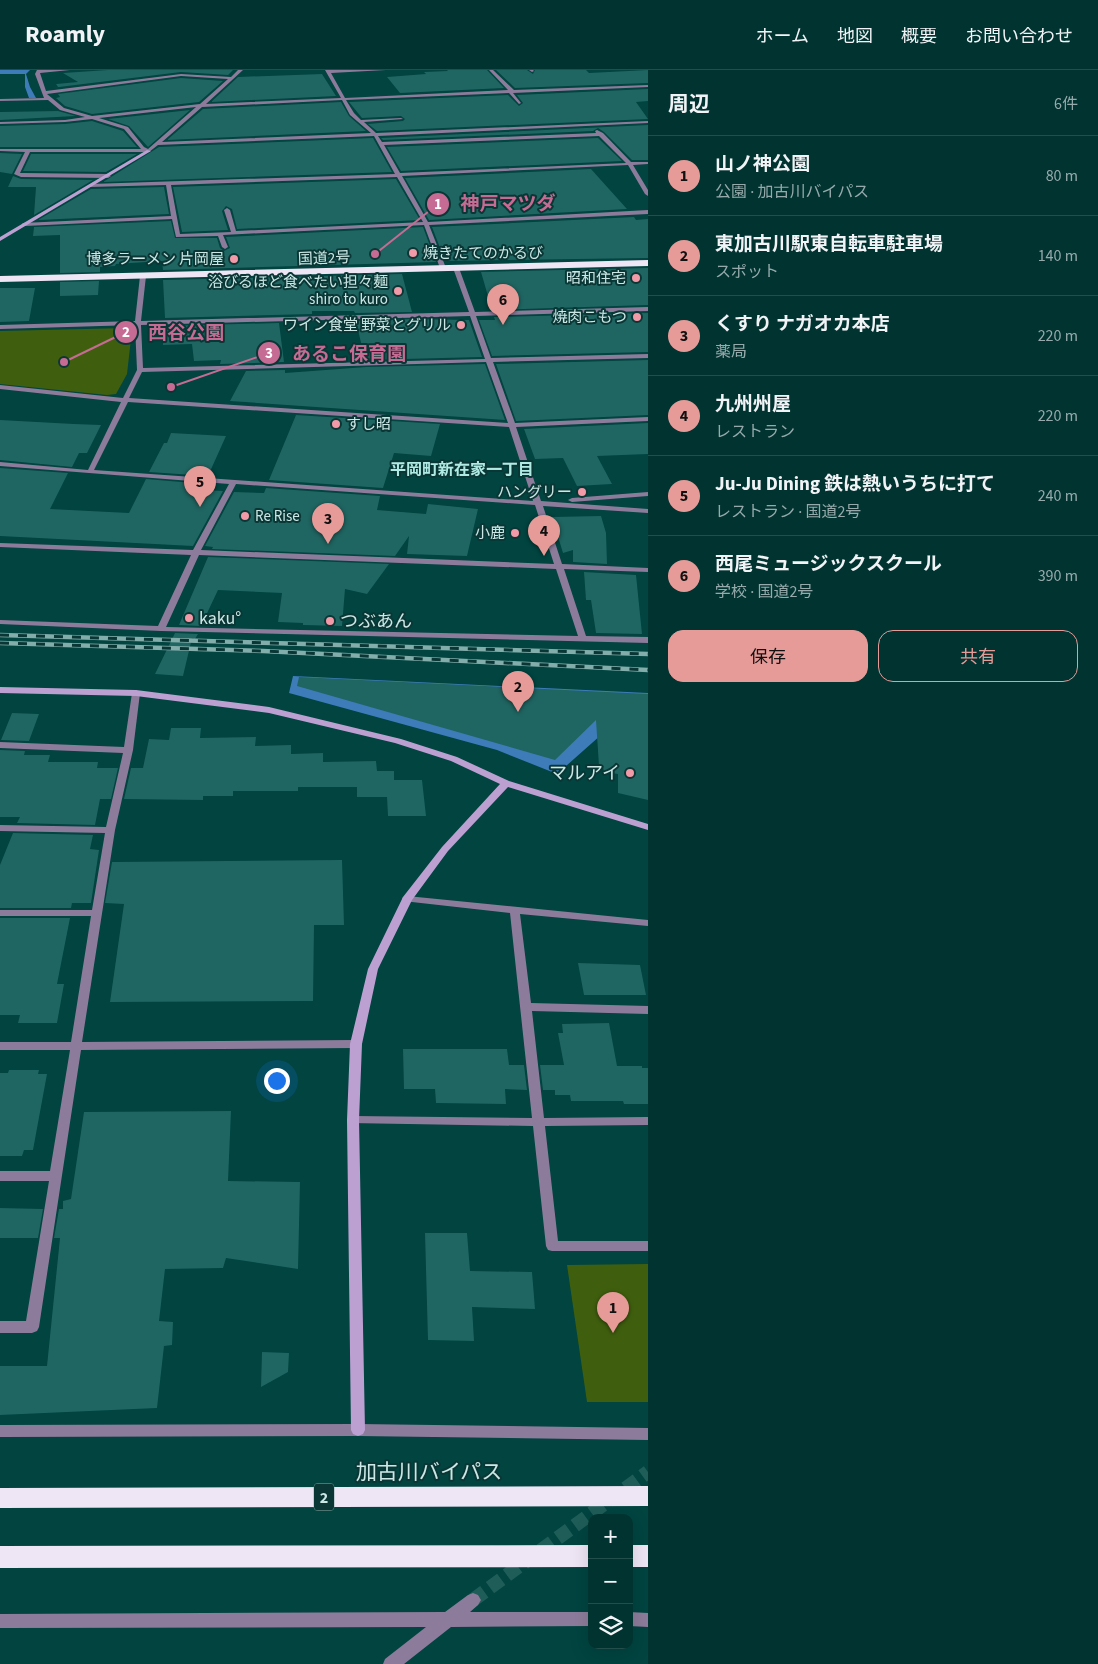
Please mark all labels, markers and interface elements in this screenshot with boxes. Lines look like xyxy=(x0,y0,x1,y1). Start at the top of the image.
text: Roamly xyxy=(25,17,105,52)
text: ホーム xyxy=(756,24,809,49)
text: 地図 xyxy=(837,24,873,49)
text: 概要 xyxy=(901,24,937,49)
text: お問い合わせ xyxy=(965,24,1073,49)
text: 周辺 xyxy=(668,89,710,119)
text: 6件 xyxy=(1054,93,1078,115)
text: 山ノ神公園 xyxy=(715,151,810,178)
text: 1 xyxy=(680,165,688,187)
text: 80 m xyxy=(1046,165,1078,187)
text: 公園 · 加古川バイパス xyxy=(715,181,869,203)
callout: 神戸マツダ xyxy=(425,187,565,221)
text: 神戸マツダ xyxy=(460,191,556,218)
text: 1 xyxy=(434,194,442,215)
text: 東加古川駅東自転車駐車場 xyxy=(715,231,943,258)
place label: 焼きたてのかるび xyxy=(423,243,543,264)
text: 2 xyxy=(680,245,688,267)
text: 140 m xyxy=(1038,245,1078,267)
street label: 国道2号 xyxy=(297,247,351,270)
marker: 焼きたてのかるび xyxy=(407,247,419,259)
place label: 博多ラーメン 片岡屋 xyxy=(87,249,224,270)
marker: 博多ラーメン 片岡屋 xyxy=(228,253,240,265)
text: スポット xyxy=(715,261,779,283)
place label: 昭和住宅 xyxy=(566,268,626,289)
place label: 浴びるほど食べたい担々麺 shiro to kuro xyxy=(208,272,388,310)
marker: 昭和住宅 xyxy=(630,272,642,284)
pin: 6 xyxy=(487,284,519,325)
marker: 浴びるほど食べたい担々麺 shiro to kuro xyxy=(392,285,404,297)
place label: 焼肉こもつ xyxy=(553,307,627,328)
marker: 焼肉こもつ xyxy=(631,311,643,323)
text: くすり ナガオカ本店 xyxy=(715,311,890,338)
callout: 西谷公園 xyxy=(113,315,234,349)
place label: ワイン食堂 野菜とグリル xyxy=(283,315,451,336)
marker: ワイン食堂 野菜とグリル xyxy=(455,319,467,331)
text: 西谷公園 xyxy=(148,320,224,347)
text: 2 xyxy=(122,322,130,343)
text: 3 xyxy=(680,325,688,347)
text: 220 m xyxy=(1038,325,1078,347)
callout: あるこ保育園 xyxy=(257,336,416,370)
text: あるこ保育園 xyxy=(292,341,406,368)
text: 薬局 xyxy=(715,341,747,363)
text: 3 xyxy=(265,343,273,364)
text: 九州州屋 xyxy=(715,391,791,418)
text: 4 xyxy=(680,405,688,427)
text: 220 m xyxy=(1038,405,1078,427)
place label: すし昭 xyxy=(346,414,391,435)
marker: すし昭 xyxy=(330,418,342,430)
text: レストラン xyxy=(715,421,795,443)
district label: 平岡町新在家一丁目 xyxy=(390,459,534,481)
pin: 5 xyxy=(184,466,216,507)
text: Ju-Ju Dining 鉄は熱いうちに打て xyxy=(715,471,995,498)
place label: ハングリー xyxy=(497,482,572,503)
text: 5 xyxy=(680,485,688,507)
text: 240 m xyxy=(1038,485,1078,507)
marker: ハングリー xyxy=(576,486,588,498)
text: レストラン · 国道2号 xyxy=(715,501,861,523)
pin: 3 xyxy=(312,503,344,544)
place label: Re Rise xyxy=(255,506,300,527)
marker: Re Rise xyxy=(239,510,251,522)
pin: 4 xyxy=(528,515,560,556)
place label: 小鹿 xyxy=(475,523,505,544)
marker: 小鹿 xyxy=(509,527,521,539)
text: 西尾ミュージックスクール xyxy=(715,551,942,578)
text: 6 xyxy=(680,565,688,587)
text: 390 m xyxy=(1038,565,1078,587)
text: 学校 · 国道2号 xyxy=(715,581,813,603)
place label: kaku° xyxy=(199,606,241,631)
place label: つぶあん xyxy=(340,609,412,634)
marker: kaku° xyxy=(183,612,195,624)
marker: つぶあん xyxy=(324,615,336,627)
button: 保存 xyxy=(668,630,868,682)
button: 共有 xyxy=(878,630,1078,682)
pin: 2 xyxy=(502,671,534,712)
place label: マルアイ xyxy=(549,761,620,786)
marker: マルアイ xyxy=(624,767,636,779)
your location xyxy=(264,1068,290,1094)
pin: 1 xyxy=(597,1292,629,1333)
street label: 加古川バイパス xyxy=(356,1457,502,1487)
road number: 2 xyxy=(314,1484,334,1510)
map controls xyxy=(588,1514,633,1649)
button: + xyxy=(588,1514,633,1559)
button: − xyxy=(588,1559,633,1604)
button: layers xyxy=(588,1604,633,1649)

